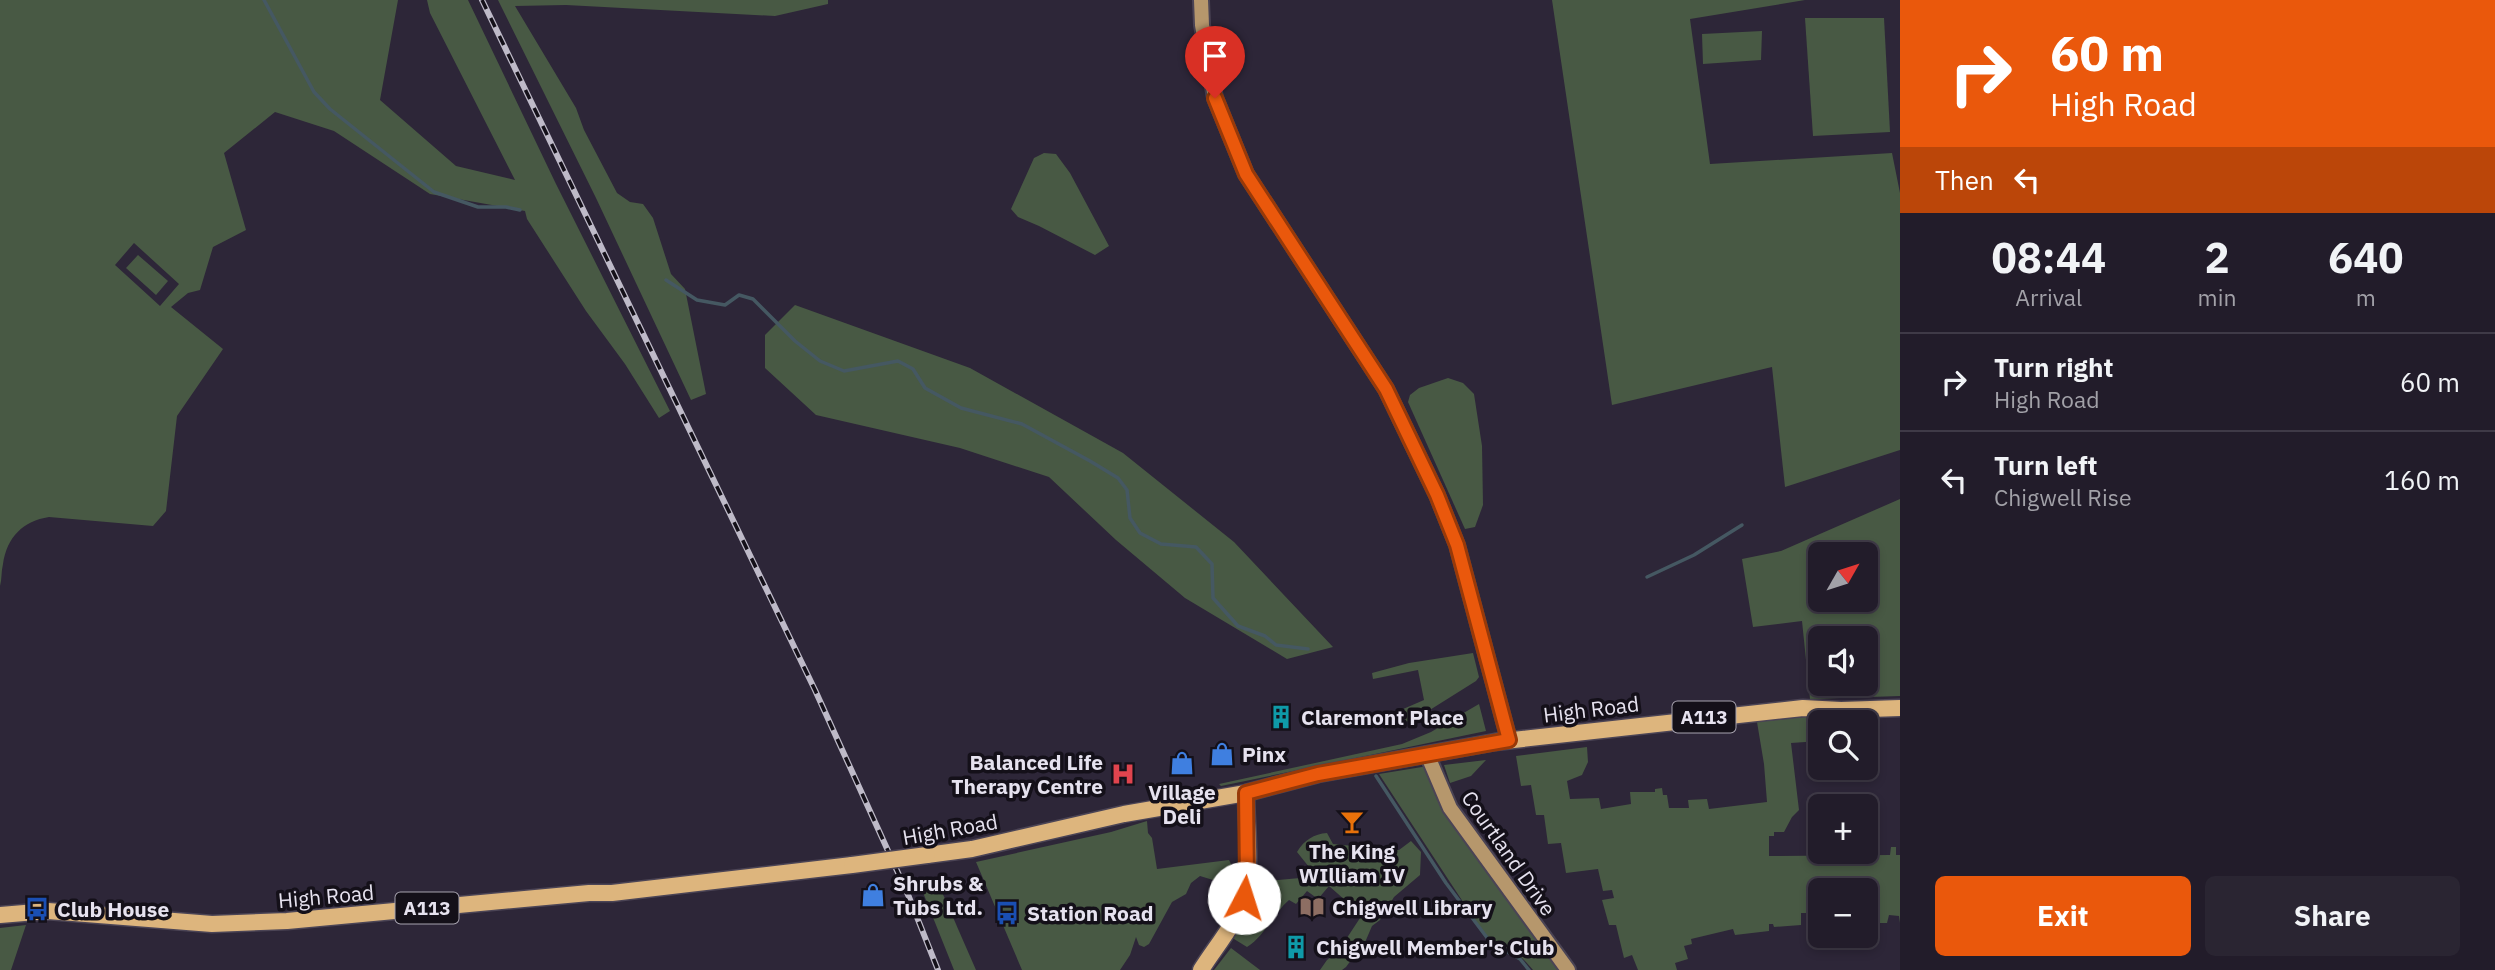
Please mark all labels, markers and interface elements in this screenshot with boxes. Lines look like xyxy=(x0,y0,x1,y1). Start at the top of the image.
text: 60 m xyxy=(2050,21,2164,84)
pin xyxy=(1185,26,1245,98)
icon: right xyxy=(1935,28,2026,119)
icon: arrive xyxy=(1196,37,1234,75)
text: High Road xyxy=(2050,83,2197,125)
icon: left xyxy=(2008,161,2046,199)
text: Then xyxy=(1935,163,1994,197)
text: 08:44 xyxy=(1991,230,2106,285)
text: 2 xyxy=(2204,230,2230,285)
text: 640 xyxy=(2328,230,2404,285)
text: Arrival xyxy=(2015,282,2082,312)
text: min xyxy=(2198,282,2236,312)
text: m xyxy=(2356,282,2376,312)
text: Turn right xyxy=(1994,350,2113,384)
icon: right xyxy=(1935,363,1973,401)
text: 60 m xyxy=(2400,365,2460,399)
text: High Road xyxy=(1994,384,2100,414)
text: Turn left xyxy=(1994,448,2097,482)
icon: left xyxy=(1935,461,1973,499)
text: 160 m xyxy=(2384,463,2460,497)
text: Chigwell Rise xyxy=(1994,482,2132,512)
north arrow xyxy=(1808,542,1878,612)
map controls xyxy=(1808,542,1878,948)
button: sound xyxy=(1808,626,1878,696)
street label: High Road xyxy=(1541,689,1641,729)
road number: A113 xyxy=(1672,702,1736,732)
building icon: Claremont Place xyxy=(1267,703,1295,731)
place label: Claremont Place xyxy=(1301,703,1464,731)
button: search xyxy=(1808,710,1878,780)
shop icon: Pinx xyxy=(1208,740,1236,768)
place label: Pinx xyxy=(1242,740,1286,768)
place label: Balanced Life Therapy Centre xyxy=(951,748,1103,800)
shop icon: Village Deli xyxy=(1168,749,1196,777)
hospital icon: Balanced Life Therapy Centre xyxy=(1109,760,1137,788)
place label: Village Deli xyxy=(1148,778,1216,830)
street label: Courtland Drive xyxy=(1455,785,1563,921)
button: + xyxy=(1808,794,1878,864)
street label: High Road xyxy=(900,807,1000,851)
bar icon: The King WIlliam IV xyxy=(1338,808,1366,836)
place label: The King WIlliam IV xyxy=(1299,837,1406,889)
position arrow xyxy=(1207,861,1281,935)
place label: Shrubs & Tubs Ltd. xyxy=(893,869,984,921)
button: Exit xyxy=(1935,876,2191,956)
button: Share xyxy=(2205,876,2460,956)
street label: High Road xyxy=(277,878,375,914)
button: − xyxy=(1808,878,1878,948)
shop icon: Shrubs & Tubs Ltd. xyxy=(859,881,887,909)
road number: A113 xyxy=(396,893,458,924)
library icon: Chigwell Library xyxy=(1298,893,1326,921)
place label: Chigwell Library xyxy=(1332,893,1493,921)
bus stop icon: Club House xyxy=(23,895,51,923)
place label: Club House xyxy=(57,895,169,923)
bus stop icon: Station Road xyxy=(993,899,1021,927)
place label: Station Road xyxy=(1027,899,1154,927)
building icon: Chigwell Member's Club xyxy=(1282,933,1310,961)
place label: Chigwell Member's Club xyxy=(1316,933,1555,961)

